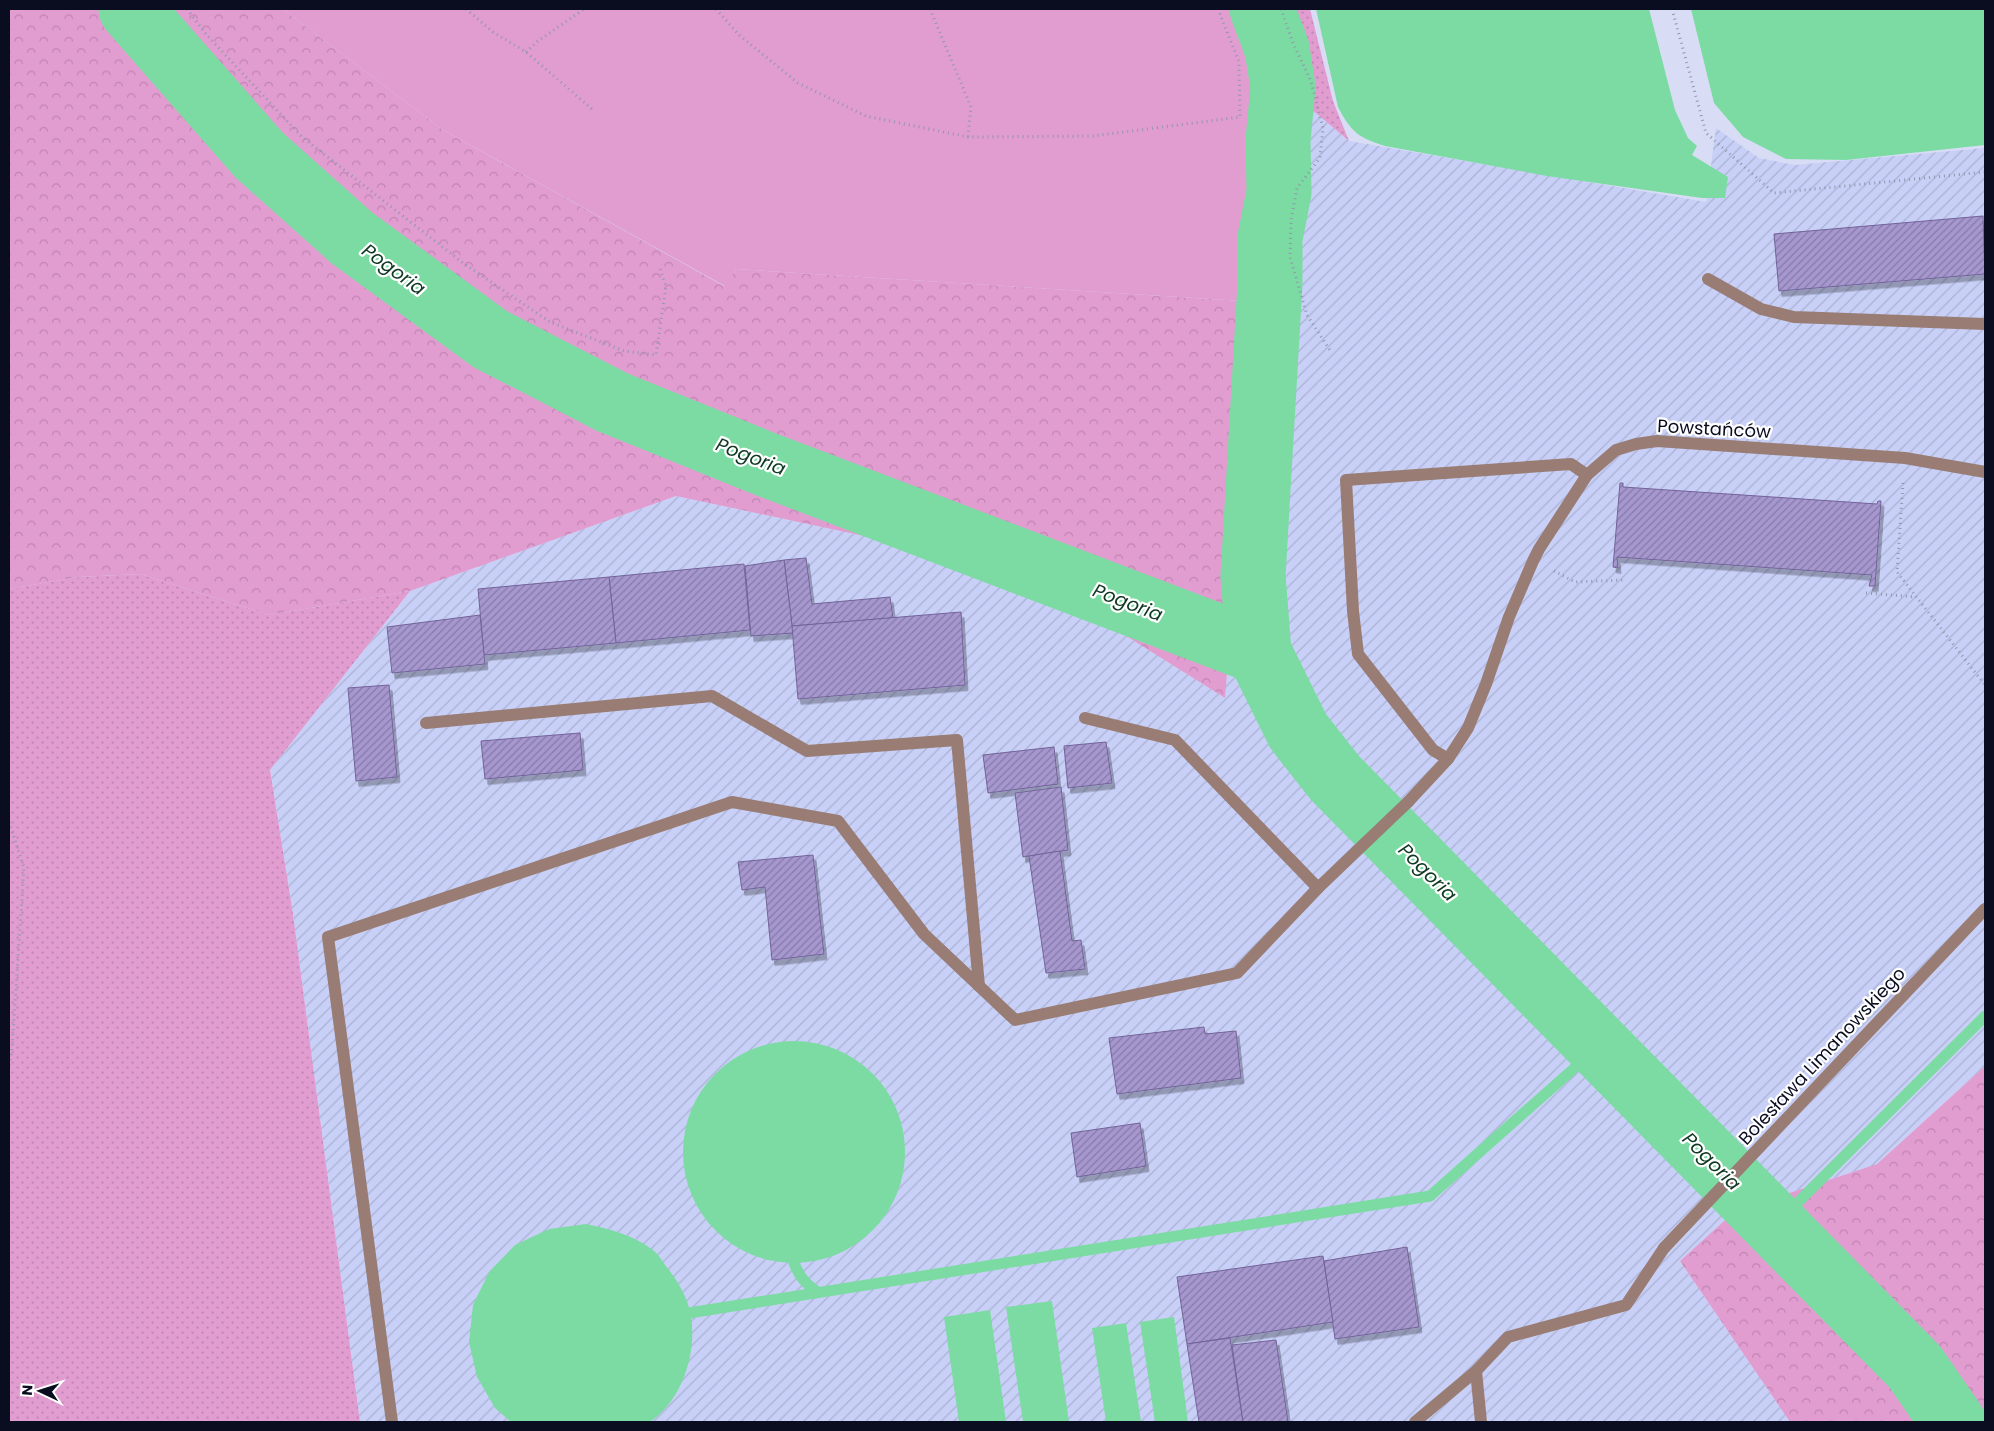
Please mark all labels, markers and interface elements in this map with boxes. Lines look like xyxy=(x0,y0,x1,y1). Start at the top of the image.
water label: Pogoria xyxy=(356,237,431,302)
street label: Powstańców xyxy=(1657,413,1772,444)
water label: Pogoria xyxy=(712,431,790,482)
water label: Pogoria xyxy=(1089,577,1167,628)
water label: Pogoria xyxy=(1392,837,1463,908)
street label: Bolesława Limanowskiego xyxy=(1732,961,1911,1150)
water label: Pogoria xyxy=(1676,1126,1747,1197)
north arrow xyxy=(15,1366,65,1416)
text: N xyxy=(17,1384,37,1396)

